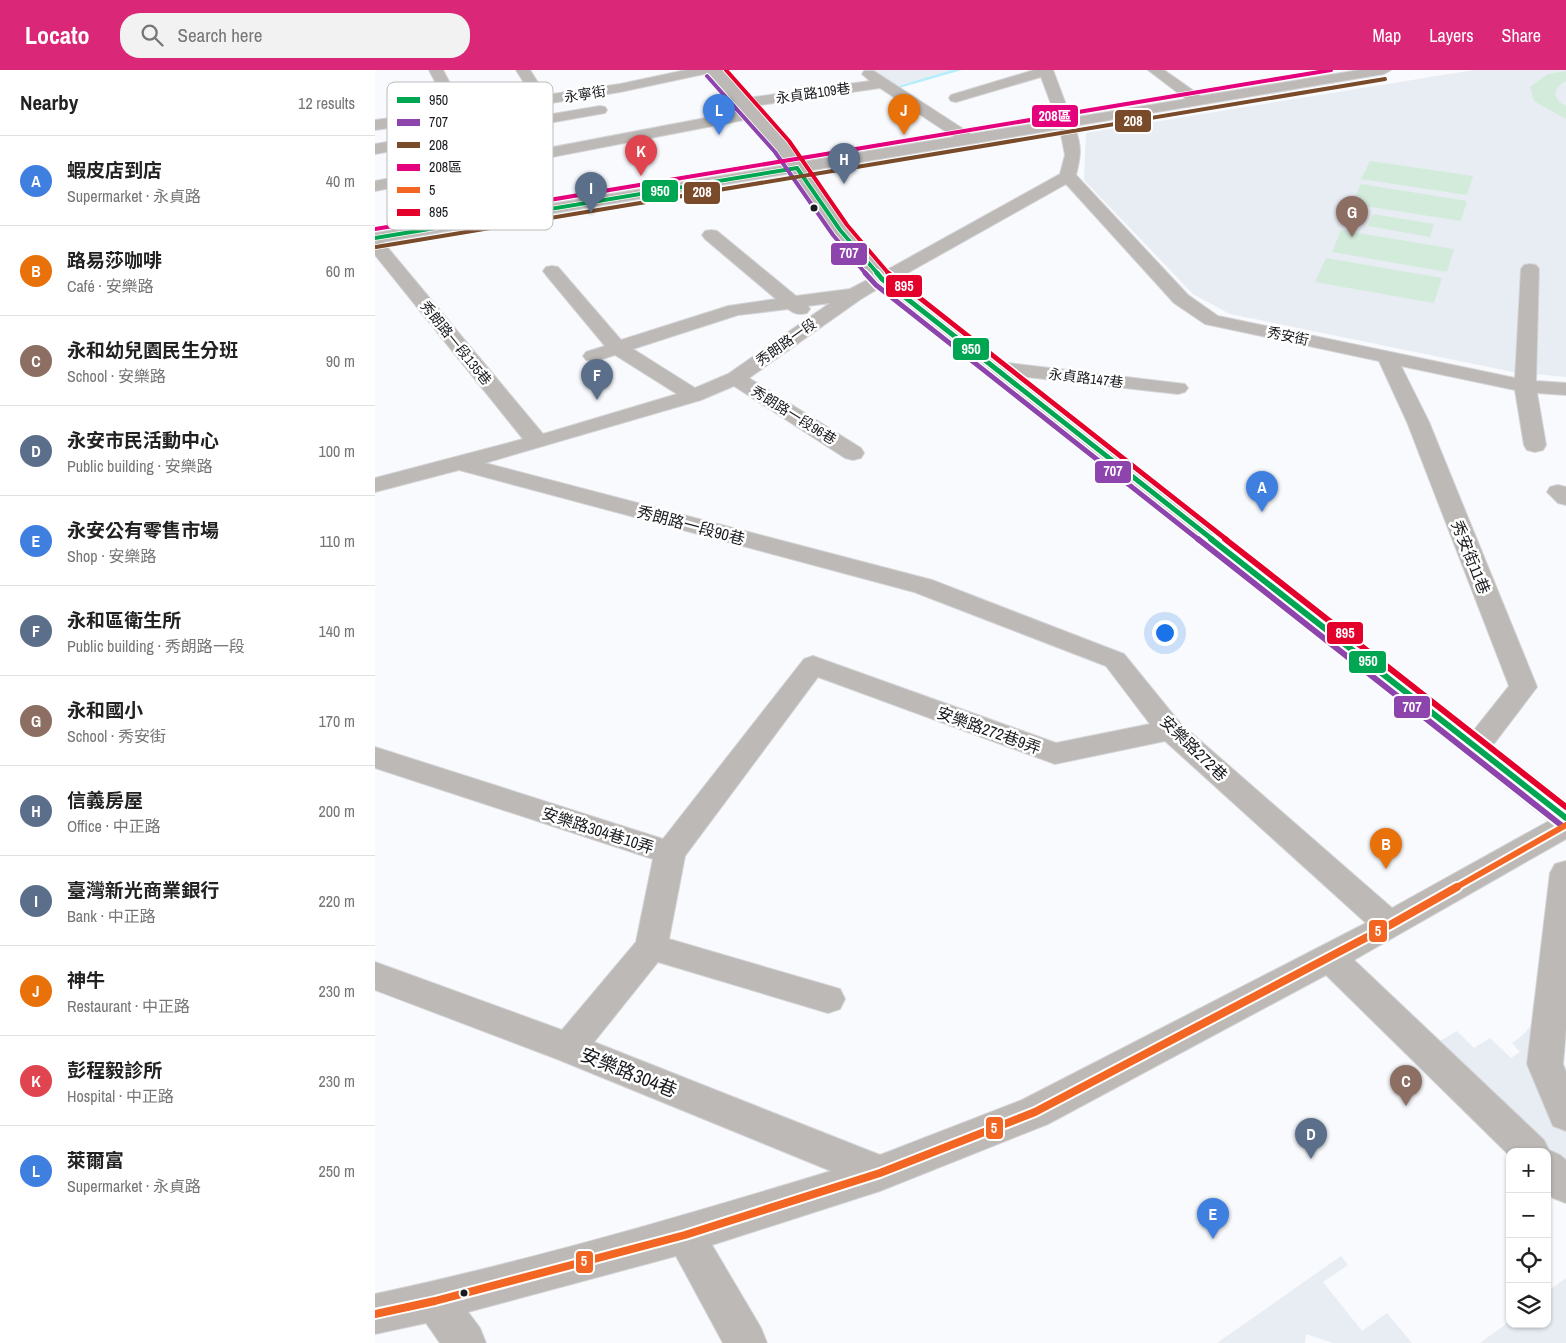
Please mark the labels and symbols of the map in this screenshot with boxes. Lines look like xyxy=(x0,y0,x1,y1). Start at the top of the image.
street label: 永貞路109巷 xyxy=(775,79,851,107)
legend xyxy=(387,82,553,230)
street label: 永寧街 xyxy=(563,82,607,106)
text: 950 xyxy=(429,91,448,109)
pin: L xyxy=(703,94,735,135)
pin: J xyxy=(888,94,920,135)
line badge: 208區 xyxy=(1031,104,1079,128)
text: 208區 xyxy=(1038,107,1072,125)
line badge: 208 xyxy=(1114,109,1152,133)
text: 208 xyxy=(1123,112,1143,130)
text: 707 xyxy=(429,113,448,131)
pin: K xyxy=(625,135,657,176)
text: 208 xyxy=(429,136,448,154)
pin: H xyxy=(828,143,860,184)
text: 208區 xyxy=(429,158,462,176)
pin: I xyxy=(575,172,607,213)
line badge: 950 xyxy=(641,179,679,203)
text: 5 xyxy=(429,181,435,199)
line badge: 208 xyxy=(683,181,721,205)
text: 950 xyxy=(650,182,670,200)
text: 208 xyxy=(692,183,712,201)
pin: G xyxy=(1336,196,1368,237)
text: 895 xyxy=(429,203,448,221)
unlabelled marker xyxy=(809,203,819,213)
line badge: 707 xyxy=(830,242,868,266)
text: 707 xyxy=(839,244,859,262)
line badge: 895 xyxy=(885,274,923,298)
text: 895 xyxy=(894,277,914,295)
street label: 秀朗路一段135巷 xyxy=(417,297,495,389)
street label: 秀朗路一段 xyxy=(752,315,820,369)
street label: 秀安街 xyxy=(1266,323,1310,349)
line badge: 950 xyxy=(952,337,990,361)
text: 950 xyxy=(961,340,981,358)
pin: F xyxy=(581,359,613,400)
street label: 永貞路147巷 xyxy=(1048,364,1124,392)
street label: 秀朗路一段96巷 xyxy=(748,382,840,448)
line badge: 707 xyxy=(1094,460,1132,484)
text: 707 xyxy=(1103,462,1123,480)
pin: A xyxy=(1246,471,1278,512)
street label: 秀朗路一段90巷 xyxy=(635,500,747,550)
street label: 秀安街11巷 xyxy=(1446,517,1496,597)
your location xyxy=(1152,620,1178,646)
line badge: 895 xyxy=(1326,621,1364,645)
text: 895 xyxy=(1335,624,1355,642)
line badge: 950 xyxy=(1348,650,1387,674)
text: 950 xyxy=(1358,652,1378,670)
line badge: 707 xyxy=(1393,695,1431,719)
text: 707 xyxy=(1402,698,1422,716)
street label: 安樂路272巷9弄 xyxy=(934,701,1044,759)
street label: 安樂路272巷 xyxy=(1155,710,1233,786)
street label: 安樂路304巷10弄 xyxy=(539,802,657,858)
pin: B xyxy=(1370,828,1402,869)
line badge: 5 xyxy=(1368,919,1388,943)
text: 5 xyxy=(1375,922,1382,940)
street label: 安樂路304巷 xyxy=(577,1041,681,1103)
pin: C xyxy=(1390,1065,1422,1106)
line badge: 5 xyxy=(985,1116,1004,1140)
pin: D xyxy=(1295,1118,1327,1159)
text: 5 xyxy=(991,1119,998,1137)
pin: E xyxy=(1197,1198,1229,1239)
line badge: 5 xyxy=(575,1250,594,1274)
text: 5 xyxy=(581,1252,588,1270)
unlabelled marker xyxy=(459,1288,469,1298)

